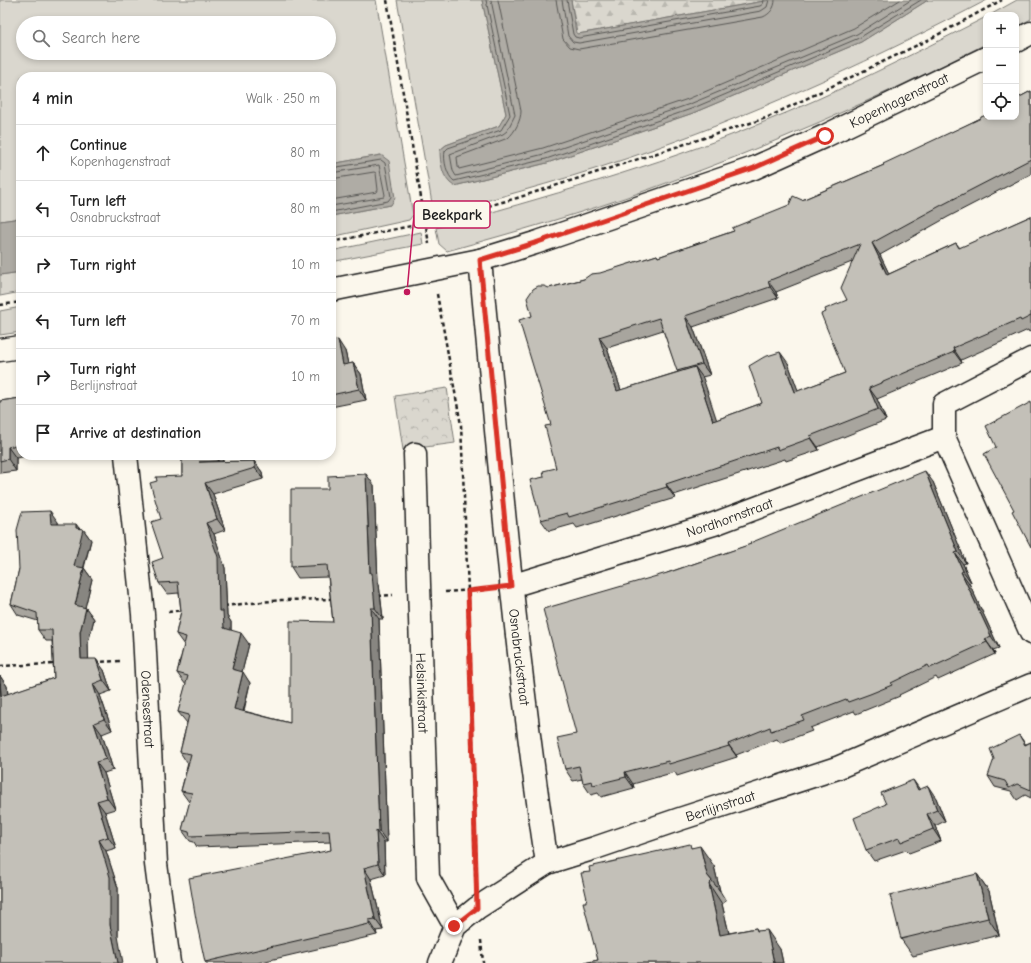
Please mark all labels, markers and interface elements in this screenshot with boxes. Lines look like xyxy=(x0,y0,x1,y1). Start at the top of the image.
map controls xyxy=(983,12,1019,120)
button: + xyxy=(983,12,1019,48)
search box xyxy=(16,16,336,60)
icon: search xyxy=(30,27,52,49)
text: Search here xyxy=(62,29,140,47)
button: − xyxy=(983,48,1019,84)
street label: Kopenhagenstraat xyxy=(847,69,952,131)
button: locate xyxy=(983,84,1019,120)
text: 4 min xyxy=(32,89,73,108)
text: Walk · 250 m xyxy=(246,91,320,106)
route start xyxy=(816,127,834,145)
text: Continue xyxy=(70,136,127,154)
icon: ahead xyxy=(32,142,54,164)
text: 80 m xyxy=(290,145,320,160)
text: Kopenhagenstraat xyxy=(70,154,170,169)
text: Turn left xyxy=(70,192,126,210)
icon: left xyxy=(32,198,54,220)
text: 80 m xyxy=(290,201,320,216)
callout: Beekpark xyxy=(414,201,490,228)
text: Beekpark xyxy=(422,206,483,224)
text: Osnabruckstraat xyxy=(70,210,160,225)
icon: right xyxy=(32,254,54,276)
text: Turn right xyxy=(70,256,136,274)
text: 10 m xyxy=(292,257,320,272)
icon: left xyxy=(32,310,54,332)
text: Turn left xyxy=(70,312,126,330)
text: 70 m xyxy=(291,313,320,328)
text: Turn right xyxy=(70,360,136,378)
icon: right xyxy=(32,366,54,388)
text: 10 m xyxy=(292,369,320,384)
text: Berlijnstraat xyxy=(70,378,137,393)
icon: arrive xyxy=(32,422,54,444)
text: Arrive at destination xyxy=(70,424,201,442)
street label: Nordhornstraat xyxy=(684,494,776,541)
street label: Osnabruckstraat xyxy=(506,608,534,707)
street label: Helsinkistraat xyxy=(413,652,432,734)
street label: Odensestraat xyxy=(137,670,158,749)
street label: Berlijnstraat xyxy=(683,786,758,825)
route end xyxy=(445,917,463,935)

